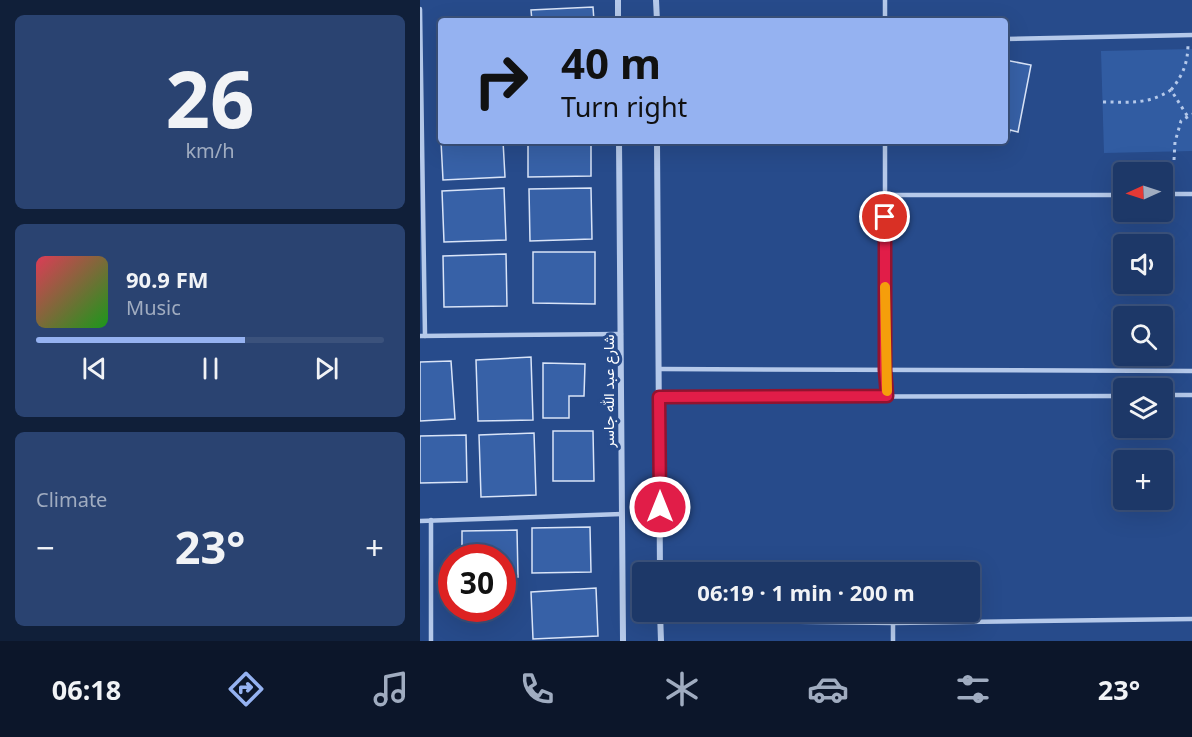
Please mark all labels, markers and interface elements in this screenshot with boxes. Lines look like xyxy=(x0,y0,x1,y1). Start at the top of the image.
text: 40 m xyxy=(561,34,661,91)
icon: right xyxy=(462,42,540,120)
text: 26 xyxy=(165,45,255,151)
text: Turn right xyxy=(561,88,687,125)
text: km/h xyxy=(185,137,235,164)
north arrow xyxy=(1113,162,1173,222)
map controls xyxy=(1113,162,1173,510)
pin xyxy=(859,191,910,242)
icon: arrive xyxy=(868,200,901,233)
button: sound xyxy=(1113,234,1173,294)
text: 90.9 FM xyxy=(126,264,208,294)
text: Music xyxy=(126,294,181,321)
button: search xyxy=(1113,306,1173,366)
street label: شارع عبد الله جاسر xyxy=(598,334,620,449)
icon: previous xyxy=(78,352,111,385)
icon: pause xyxy=(194,352,227,385)
icon: next xyxy=(310,352,343,385)
button: layers xyxy=(1113,378,1173,438)
button: + xyxy=(1113,450,1173,510)
position arrow xyxy=(628,475,692,539)
text: Climate xyxy=(36,486,107,513)
text: 23° xyxy=(175,516,245,577)
text: − xyxy=(36,525,55,570)
text: + xyxy=(365,525,384,570)
speed limit sign: 30 xyxy=(438,544,516,622)
text: 06:19 · 1 min · 200 m xyxy=(697,577,915,607)
icon: directions xyxy=(225,668,267,710)
icon: music xyxy=(370,668,412,710)
icon: phone xyxy=(516,668,558,710)
icon: climate xyxy=(661,668,703,710)
icon: car xyxy=(807,668,849,710)
icon: filters xyxy=(952,668,994,710)
text: 06:18 xyxy=(52,671,121,708)
text: 23° xyxy=(1098,671,1140,708)

